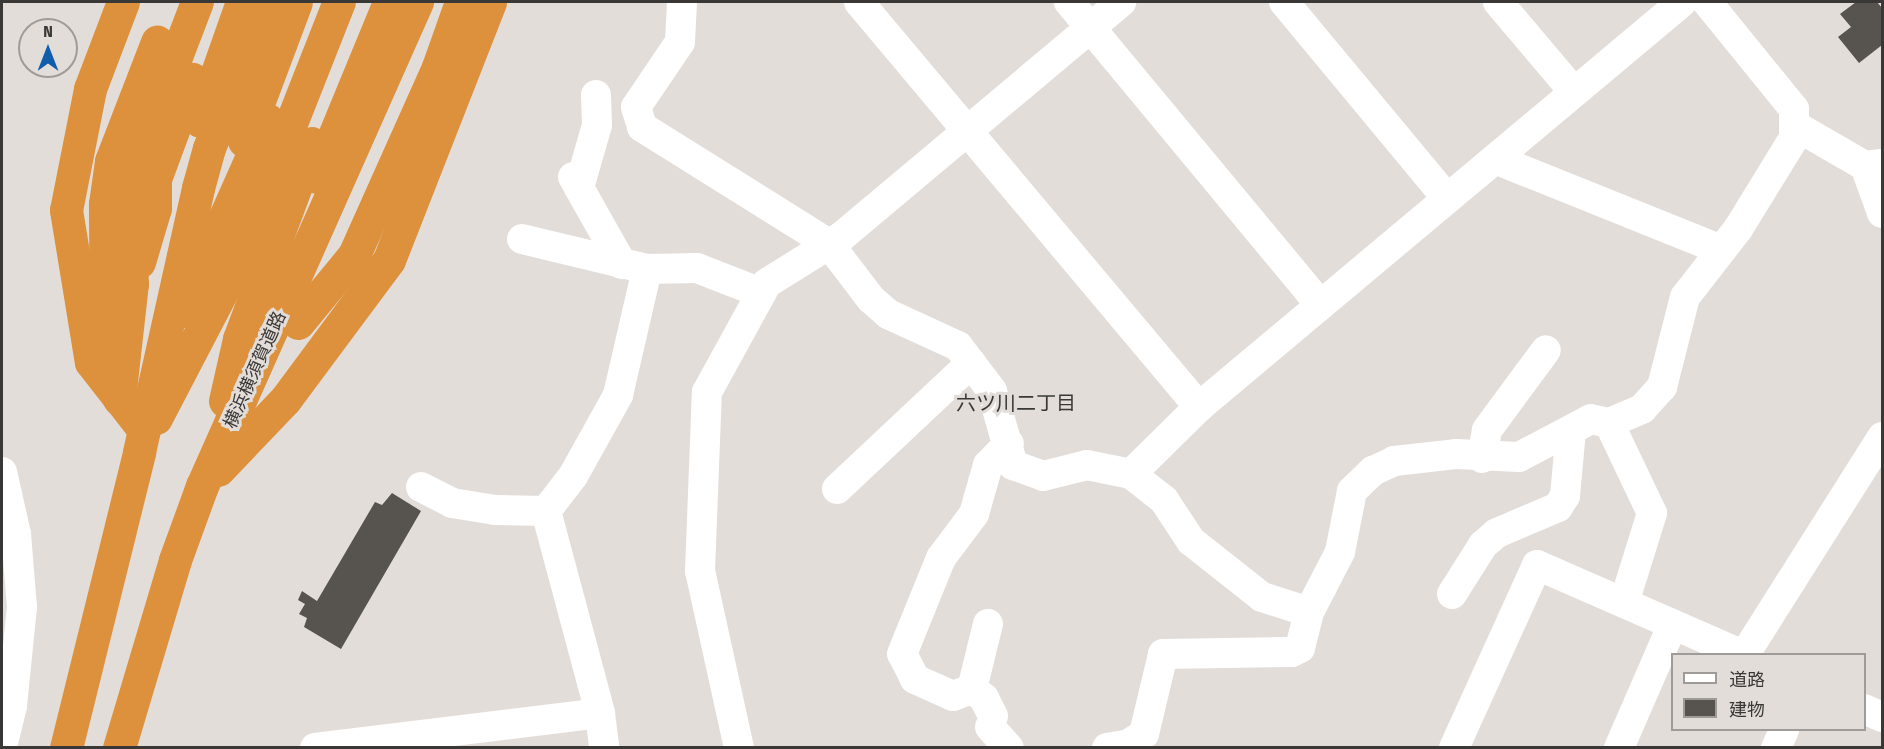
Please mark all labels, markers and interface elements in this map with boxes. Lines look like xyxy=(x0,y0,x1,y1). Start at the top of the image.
north arrow xyxy=(18,18,78,78)
text: N xyxy=(43,22,53,41)
street label: 横浜横須賀道路 xyxy=(220,308,290,432)
district label: 六ツ川二丁目 xyxy=(956,391,1076,415)
legend xyxy=(1671,653,1866,731)
text: 道路 xyxy=(1729,669,1765,691)
text: 建物 xyxy=(1729,699,1765,721)

